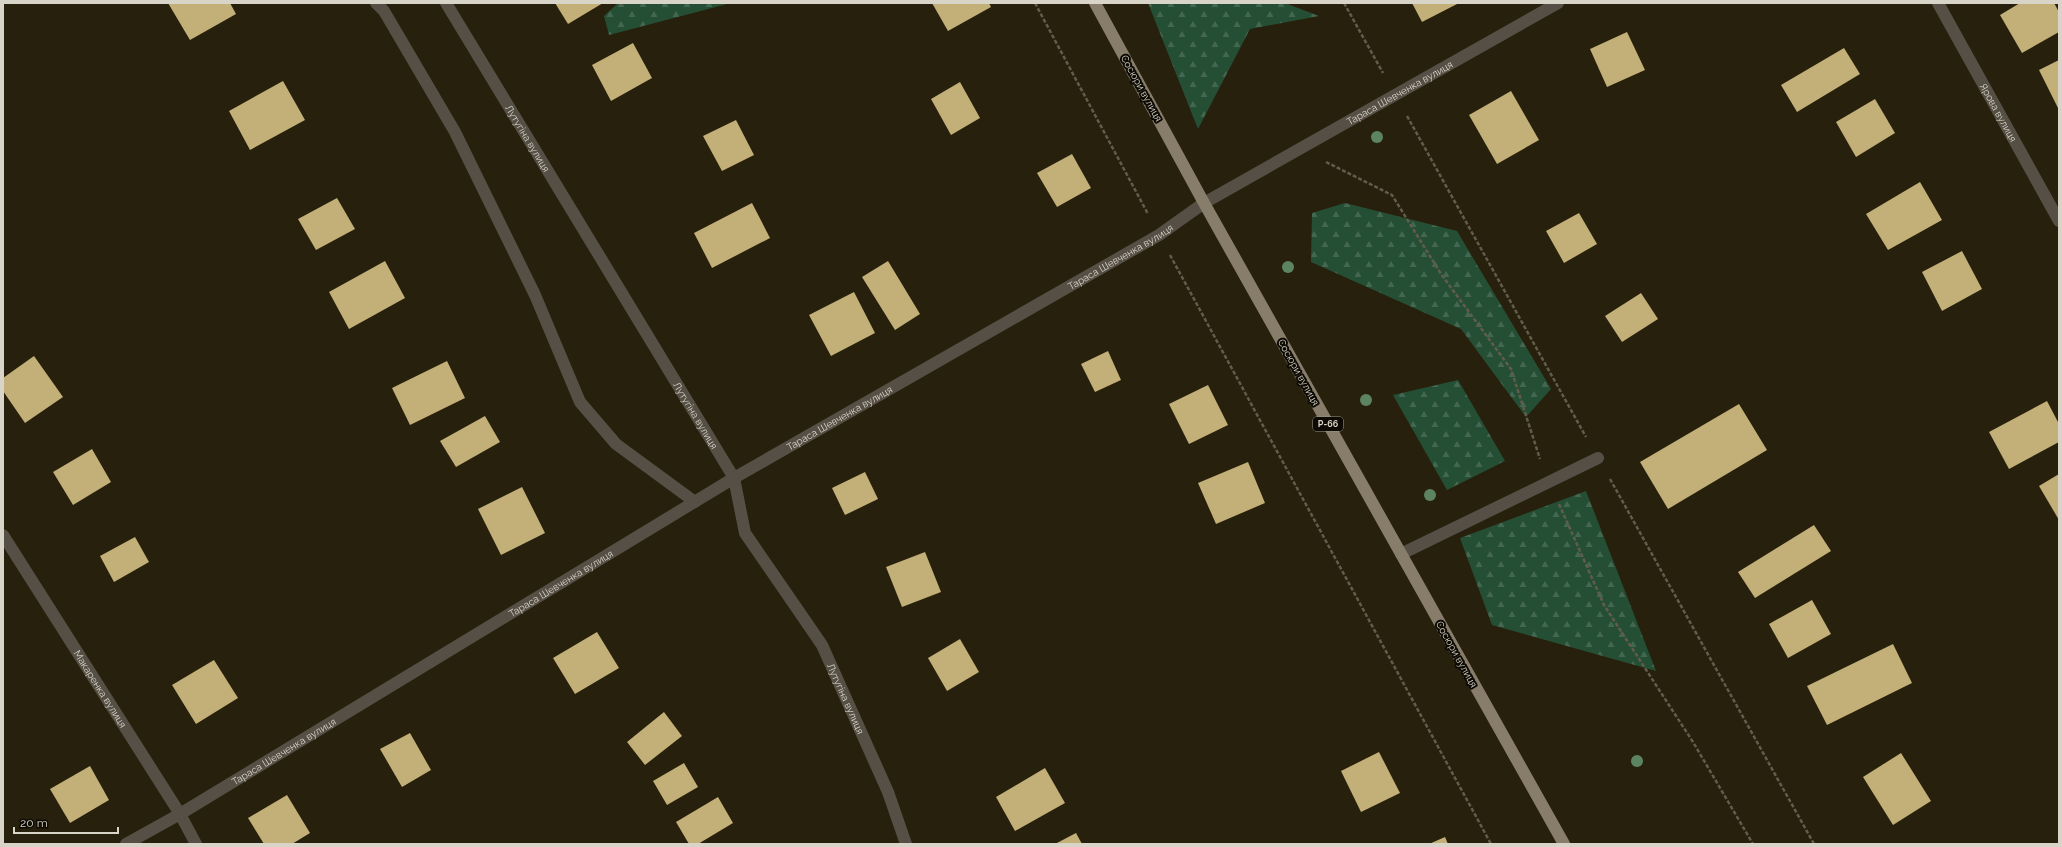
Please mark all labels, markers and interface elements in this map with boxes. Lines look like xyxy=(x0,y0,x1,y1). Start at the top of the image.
street label: Сосюри вулиця xyxy=(1119,53,1164,123)
street label: Тараса Шевченка вулиця xyxy=(1345,59,1455,127)
street label: Ярова вулиця xyxy=(1978,81,2019,144)
street label: Лутугіна вулиця xyxy=(503,103,552,174)
street label: Тараса Шевченка вулиця xyxy=(1066,222,1175,292)
street label: Сосюри вулиця xyxy=(1276,337,1321,407)
street label: Лутугіна вулиця xyxy=(671,380,720,451)
street label: Тараса Шевченка вулиця xyxy=(785,384,894,453)
road number: Р-66 xyxy=(1313,417,1343,431)
street label: Тараса Шевченка вулиця xyxy=(507,548,615,619)
street label: Сосюри вулиця xyxy=(1434,619,1479,689)
street label: Макаренка вулиця xyxy=(72,648,129,730)
street label: Лутугіна вулиця xyxy=(825,661,866,736)
street label: Тараса Шевченка вулиця xyxy=(230,716,338,787)
scale bar xyxy=(14,809,118,835)
text: 20 m xyxy=(20,816,48,830)

